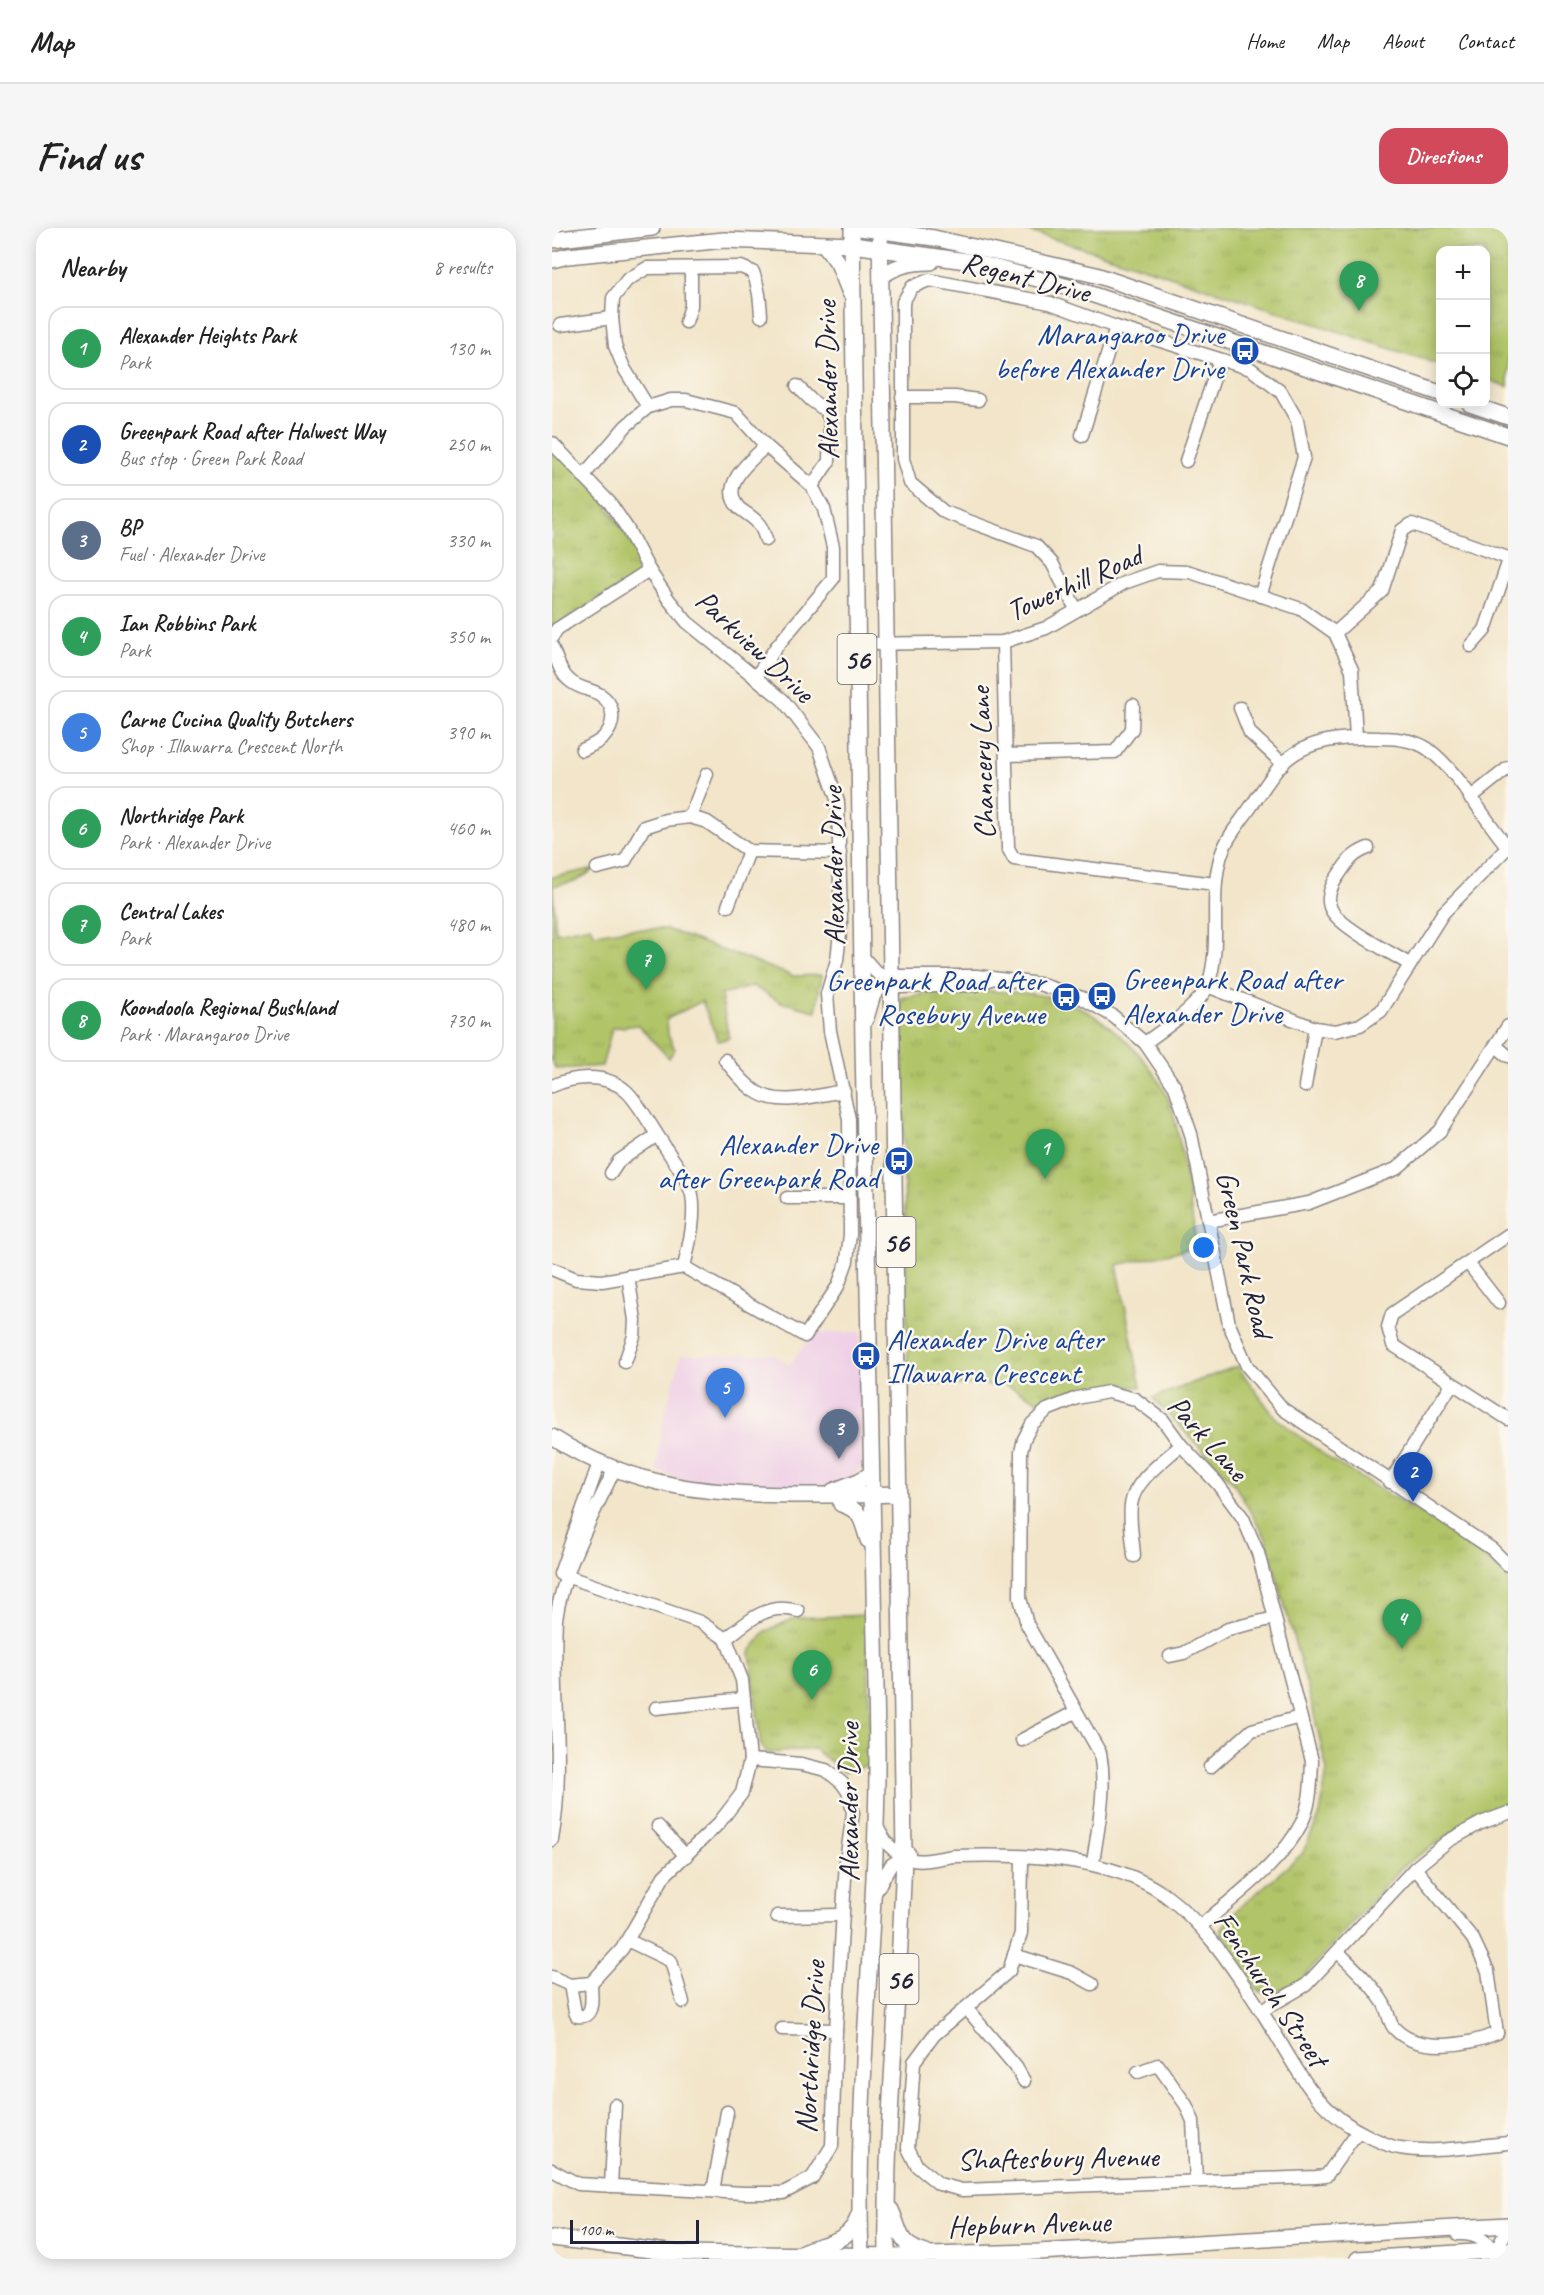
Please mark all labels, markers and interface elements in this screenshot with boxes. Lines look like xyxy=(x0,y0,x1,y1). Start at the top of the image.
text: Map xyxy=(30,24,73,59)
text: Home xyxy=(1246,28,1284,54)
text: Map xyxy=(1317,28,1349,54)
text: About xyxy=(1382,28,1424,54)
text: Contact xyxy=(1457,28,1514,54)
button: Directions xyxy=(1379,128,1508,184)
text: Find us xyxy=(36,130,141,183)
street label: Regent Drive xyxy=(958,243,1096,312)
map controls xyxy=(1436,246,1490,408)
button: + xyxy=(1436,246,1490,300)
text: Nearby xyxy=(60,251,125,284)
text: 8 results xyxy=(433,255,492,280)
pin: 8 xyxy=(1340,262,1378,311)
street label: Alexander Drive xyxy=(807,298,847,460)
button: − xyxy=(1436,300,1490,354)
place label: Marangaroo Drive before Alexander Drive xyxy=(995,315,1226,387)
text: Alexander Heights Park xyxy=(119,322,296,350)
bus stop icon: Marangaroo Drive before Alexander Drive xyxy=(1229,335,1261,367)
text: 1 xyxy=(77,336,86,361)
text: 130 m xyxy=(447,336,490,361)
text: Park xyxy=(119,350,151,375)
button: locate xyxy=(1436,354,1490,408)
text: Greenpark Road after Halwest Way xyxy=(119,418,385,446)
text: 2 xyxy=(77,432,86,457)
text: 250 m xyxy=(447,432,490,457)
text: Bus stop · Green Park Road xyxy=(119,446,302,471)
text: BP xyxy=(119,514,141,542)
text: 3 xyxy=(77,528,86,553)
text: 330 m xyxy=(447,528,490,553)
street label: Towerhill Road xyxy=(1000,535,1151,630)
text: Fuel · Alexander Drive xyxy=(119,542,265,567)
street label: Parkview Drive xyxy=(688,581,824,712)
text: Ian Robbins Park xyxy=(119,610,255,638)
text: 4 xyxy=(77,624,86,649)
text: 350 m xyxy=(447,624,490,649)
road number: 56 xyxy=(838,634,876,684)
text: Park xyxy=(119,638,151,663)
street label: Chancery Lane xyxy=(960,684,1004,840)
text: Carne Cucina Quality Butchers xyxy=(119,706,352,734)
text: 5 xyxy=(77,720,86,745)
text: 390 m xyxy=(447,720,490,745)
text: Shop · Illawarra Crescent North xyxy=(119,734,342,759)
street label: Alexander Drive xyxy=(813,784,853,946)
text: Northridge Park xyxy=(119,802,243,830)
text: 6 xyxy=(77,816,86,841)
text: 460 m xyxy=(447,816,490,841)
text: Park · Alexander Drive xyxy=(119,830,270,855)
text: Central Lakes xyxy=(119,898,222,926)
text: 7 xyxy=(77,912,86,937)
text: 480 m xyxy=(447,912,490,937)
text: Park xyxy=(119,926,151,951)
pin: 7 xyxy=(626,940,665,990)
place label: Greenpark Road after Alexander Drive xyxy=(1123,960,1345,1032)
place label: Greenpark Road after Rosebury Avenue xyxy=(826,961,1048,1033)
bus stop icon: Greenpark Road after Alexander Drive xyxy=(1086,980,1118,1012)
bus stop icon: Greenpark Road after Rosebury Avenue xyxy=(1050,981,1082,1013)
text: Koondoola Regional Bushland xyxy=(119,994,336,1022)
text: 8 xyxy=(77,1008,86,1033)
text: 730 m xyxy=(447,1008,490,1033)
text: Park · Marangaroo Drive xyxy=(119,1022,289,1047)
place label: Alexander Drive after Greenpark Road xyxy=(658,1125,882,1197)
pin: 1 xyxy=(1026,1130,1064,1179)
bus stop icon: Alexander Drive after Greenpark Road xyxy=(883,1145,915,1177)
street label: Green Park Road xyxy=(1208,1168,1283,1345)
road number: 56 xyxy=(876,1217,916,1267)
your location xyxy=(1189,1233,1218,1262)
place label: Alexander Drive after Illawarra Crescent xyxy=(887,1320,1106,1392)
bus stop icon: Alexander Drive after Illawarra Crescent xyxy=(850,1340,882,1372)
pin: 5 xyxy=(706,1368,744,1418)
street label: Park Lane xyxy=(1159,1387,1258,1491)
pin: 3 xyxy=(820,1410,858,1459)
pin: 2 xyxy=(1394,1452,1432,1502)
pin: 4 xyxy=(1382,1600,1422,1649)
pin: 6 xyxy=(792,1650,832,1700)
street label: Alexander Drive xyxy=(829,1720,867,1882)
street label: Fenchurch Street xyxy=(1205,1904,1339,2077)
road number: 56 xyxy=(880,1954,918,2004)
street label: Northridge Drive xyxy=(787,1958,834,2134)
street label: Shaftesbury Avenue xyxy=(957,2137,1161,2179)
street label: Hepburn Avenue xyxy=(947,2202,1113,2246)
scale bar xyxy=(570,2217,699,2244)
text: 100 m xyxy=(579,2220,613,2240)

